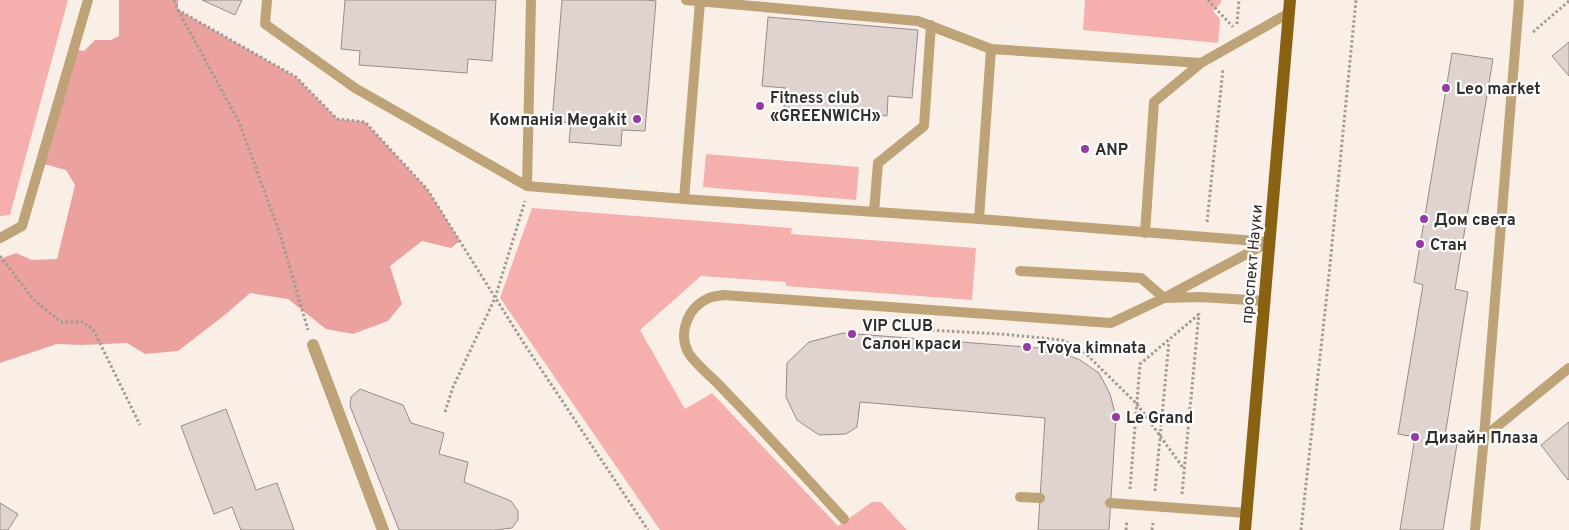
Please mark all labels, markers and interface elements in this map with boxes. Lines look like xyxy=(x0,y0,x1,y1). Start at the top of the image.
place label: Leo market xyxy=(1456,80,1541,100)
marker: Leo market xyxy=(1440,82,1452,94)
place label: Fitness club «GREENWICH» xyxy=(770,89,881,127)
marker: Fitness club «GREENWICH» xyxy=(754,100,766,112)
place label: Компанія Megakit xyxy=(489,111,627,131)
marker: Компанія Megakit xyxy=(631,113,643,125)
place label: ANP xyxy=(1095,141,1128,161)
marker: ANP xyxy=(1079,143,1091,155)
street label: проспект Науки xyxy=(1238,203,1268,325)
place label: Дом света xyxy=(1434,211,1516,231)
marker: Дом света xyxy=(1418,213,1430,225)
place label: Стан xyxy=(1430,236,1467,256)
marker: Стан xyxy=(1414,238,1426,250)
place label: VIP CLUB Салон краси xyxy=(862,317,961,355)
marker: VIP CLUB Салон краси xyxy=(846,328,858,340)
place label: Tvoya kimnata xyxy=(1037,339,1146,359)
marker: Tvoya kimnata xyxy=(1021,341,1033,353)
place label: Le Grand xyxy=(1126,409,1193,429)
marker: Le Grand xyxy=(1110,411,1122,423)
place label: Дизайн Плаза xyxy=(1425,429,1538,449)
marker: Дизайн Плаза xyxy=(1409,431,1421,443)

